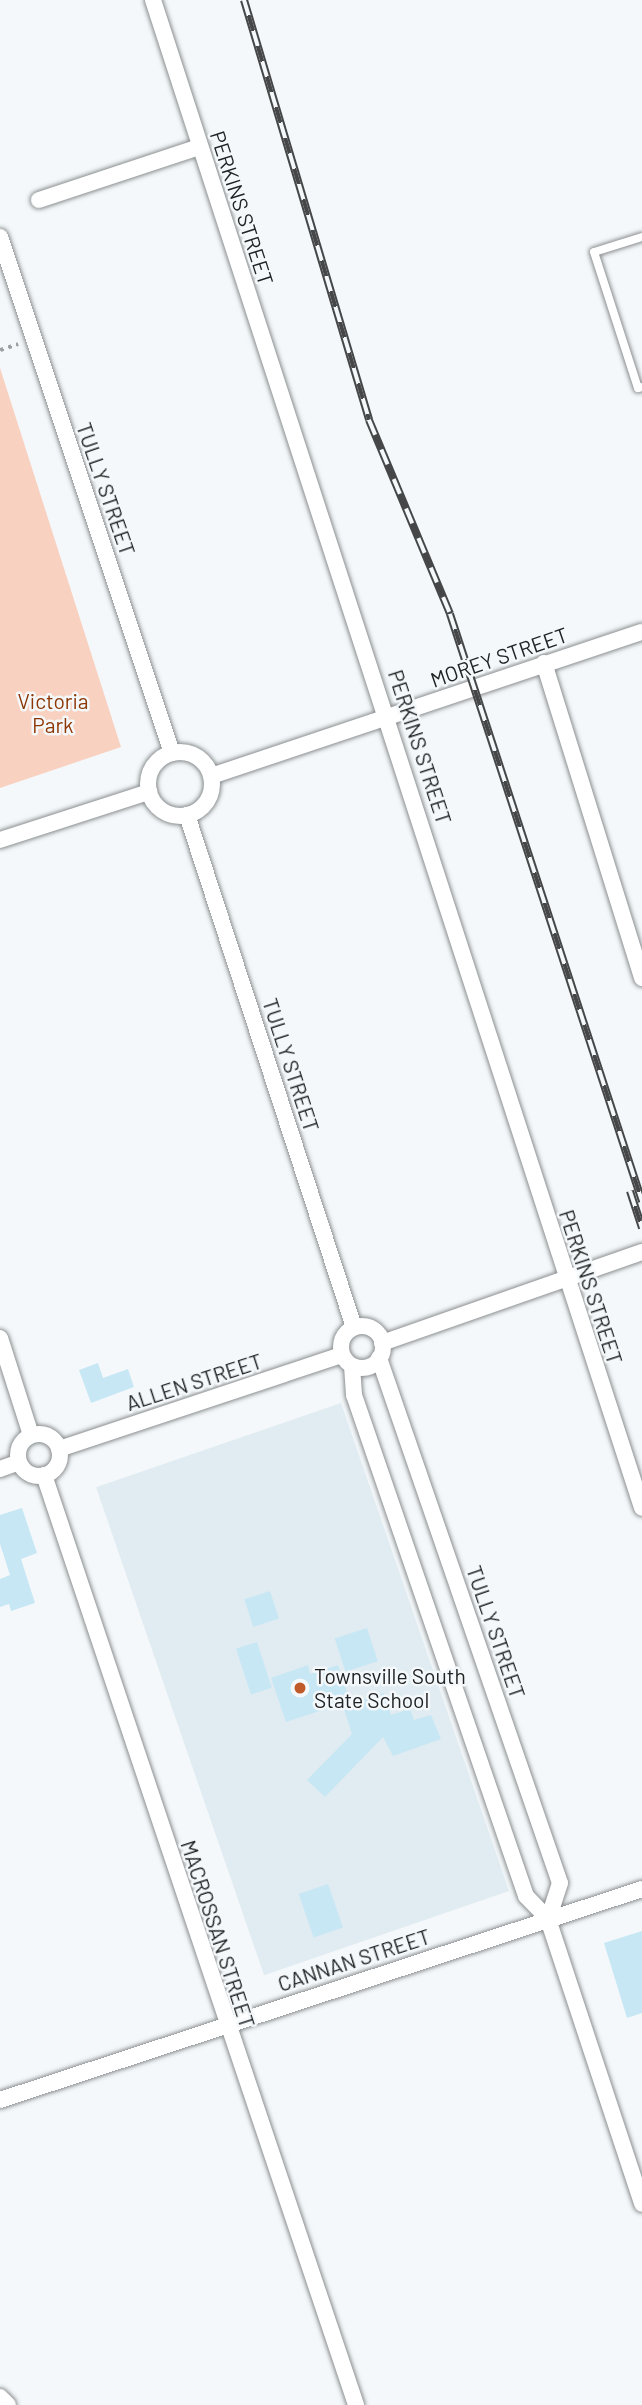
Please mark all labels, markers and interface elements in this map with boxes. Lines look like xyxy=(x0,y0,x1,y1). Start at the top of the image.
street label: PERKINS STREET xyxy=(205,128,279,288)
street label: TULLY STREET xyxy=(71,419,141,559)
street label: MOREY STREET xyxy=(427,622,571,692)
street label: PERKINS STREET xyxy=(383,667,457,827)
park label: Victoria Park xyxy=(17,688,89,738)
street label: TULLY STREET xyxy=(258,995,324,1135)
street label: PERKINS STREET xyxy=(554,1207,628,1367)
street label: ALLEN STREET xyxy=(123,1348,265,1416)
street label: TULLY STREET xyxy=(461,1562,531,1702)
place label: Townsville South State School xyxy=(314,1663,466,1713)
marker: Townsville South State School xyxy=(292,1680,308,1696)
street label: MACROSSAN STREET xyxy=(176,1837,260,2031)
street label: CANNAN STREET xyxy=(275,1923,433,1997)

